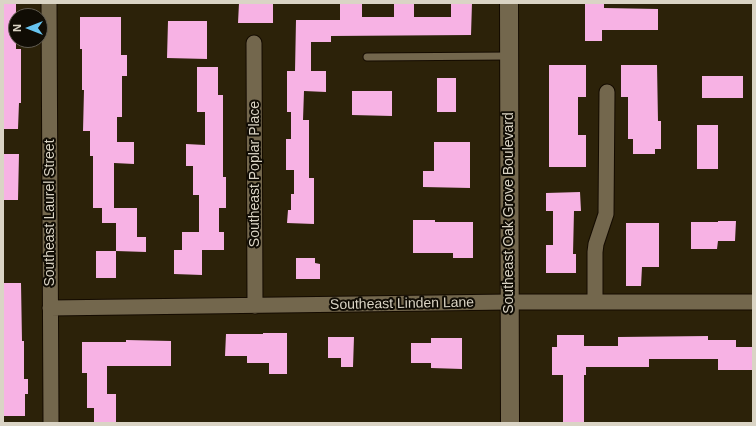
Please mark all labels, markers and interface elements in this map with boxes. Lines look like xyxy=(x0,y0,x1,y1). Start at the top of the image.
north arrow xyxy=(8,8,48,48)
text: N xyxy=(11,24,23,32)
street label: Southeast Poplar Place xyxy=(247,101,263,247)
street label: Southeast Oak Grove Boulevard xyxy=(501,112,517,314)
street label: Southeast Laurel Street xyxy=(42,139,58,287)
street label: Southeast Linden Lane xyxy=(330,294,474,314)

